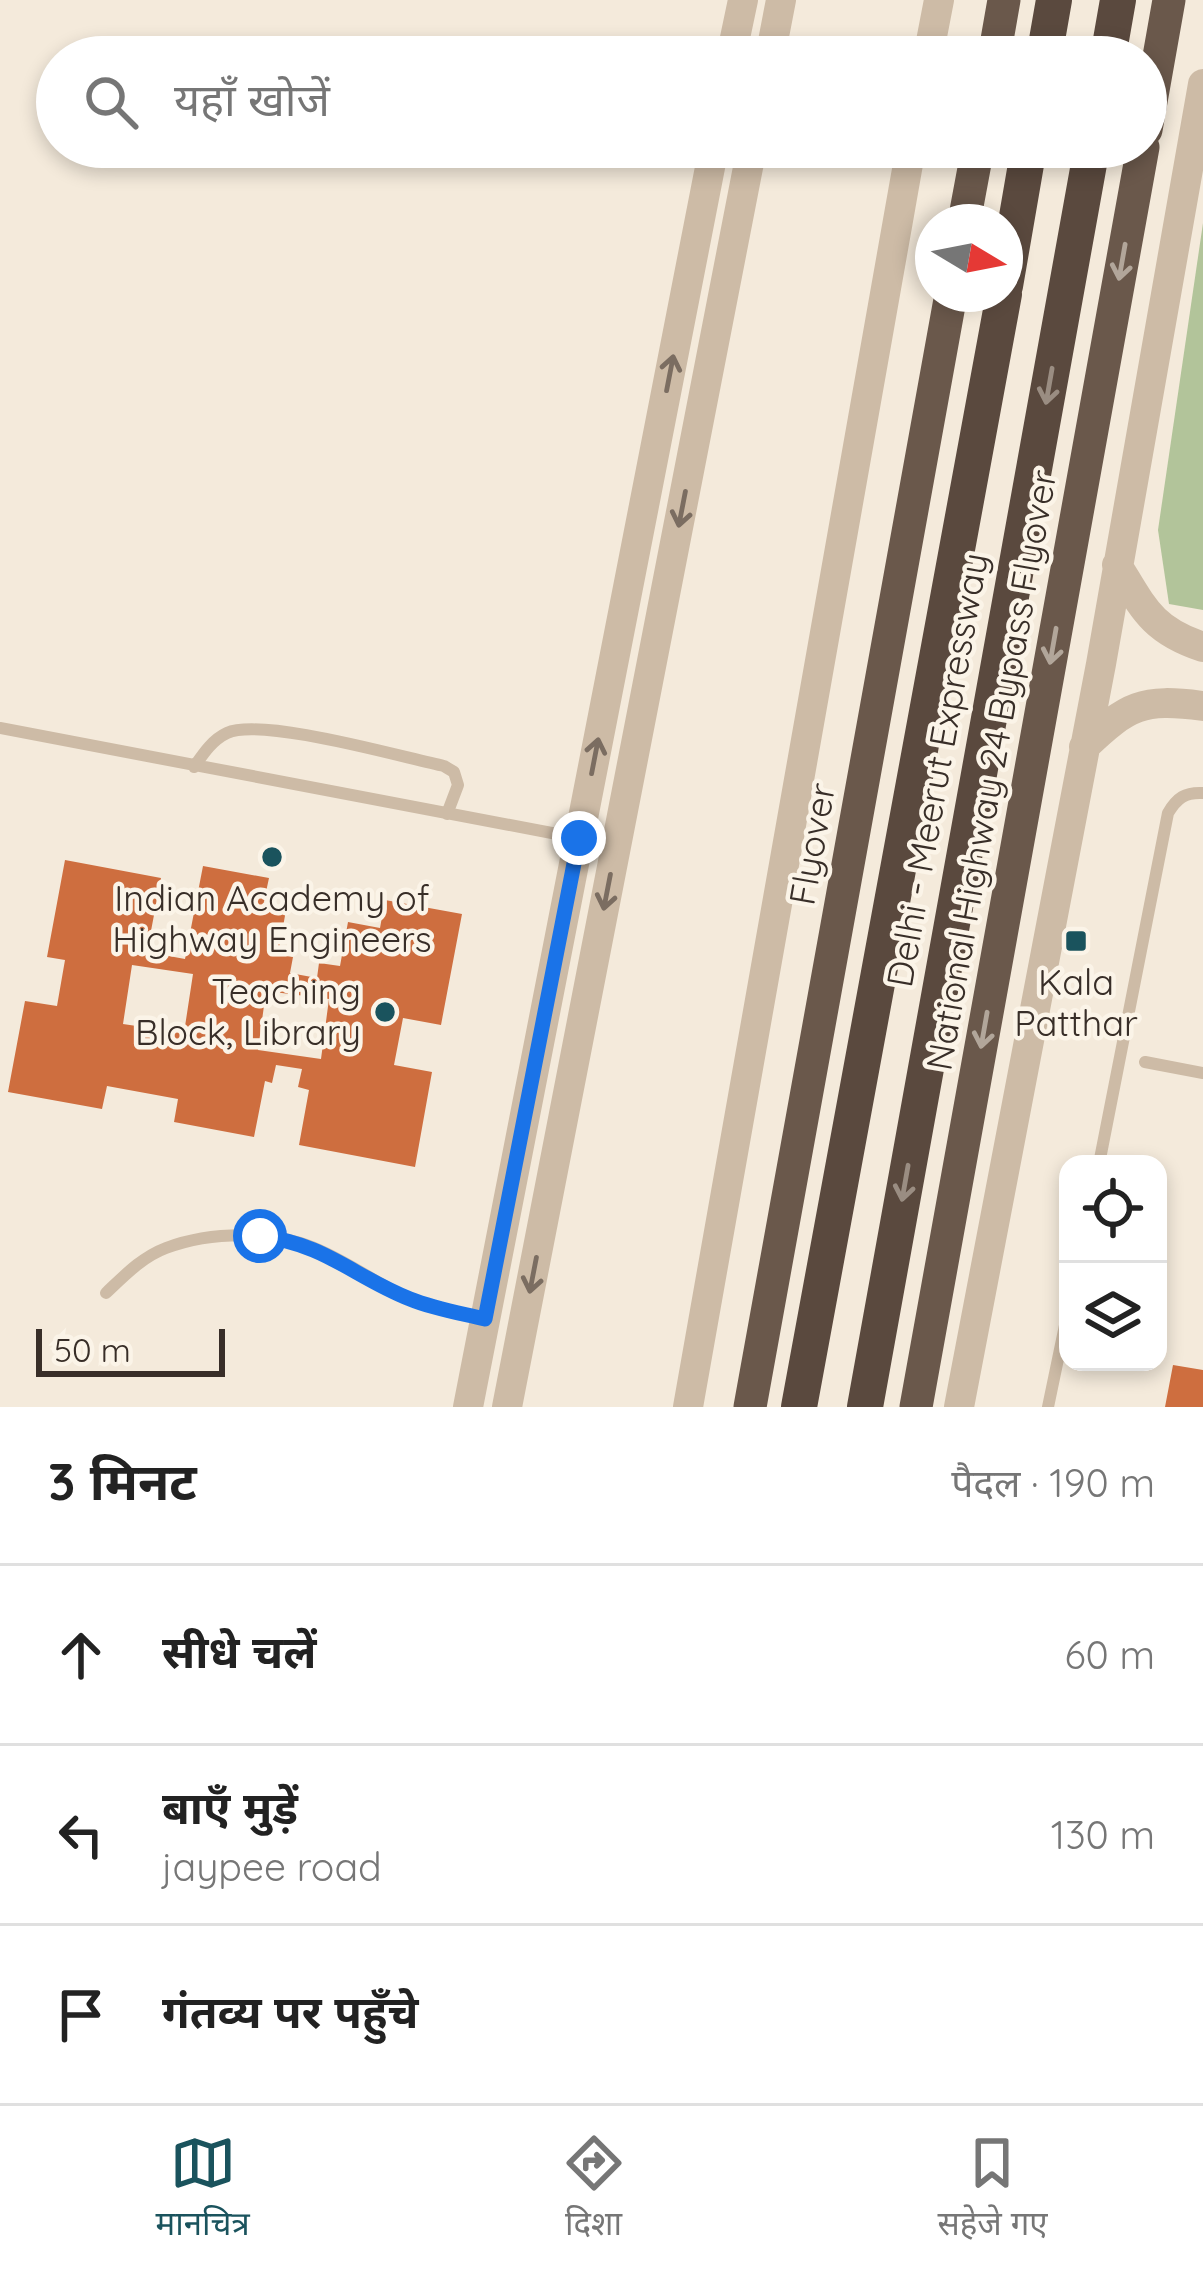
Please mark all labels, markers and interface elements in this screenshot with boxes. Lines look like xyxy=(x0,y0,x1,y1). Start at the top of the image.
search box xyxy=(36,36,1167,168)
icon: search xyxy=(78,69,144,135)
text: यहाँ खोजें xyxy=(174,71,330,127)
north arrow xyxy=(915,204,1023,312)
one-way arrow xyxy=(1110,242,1132,281)
one-way arrow xyxy=(660,355,682,394)
one-way arrow xyxy=(1036,366,1059,405)
street label: National Highway 24 Bypass Flyover xyxy=(916,466,1066,1073)
one-way arrow xyxy=(670,489,692,528)
street label: Delhi - Meerut Expressway xyxy=(876,549,997,990)
one-way arrow xyxy=(1041,626,1063,665)
one-way arrow xyxy=(585,738,607,777)
street label: Flyover xyxy=(779,779,844,908)
route end xyxy=(552,811,606,865)
marker: Indian Academy of Highway Engineers xyxy=(259,844,285,870)
one-way arrow xyxy=(595,872,617,911)
place label: Indian Academy of Highway Engineers xyxy=(112,875,432,961)
marker: Kala Patthar xyxy=(1063,928,1089,954)
place label: Kala Patthar xyxy=(1014,959,1138,1045)
place label: Teaching Block, Library xyxy=(135,968,361,1054)
marker: Teaching Block, Library xyxy=(372,999,398,1025)
one-way arrow xyxy=(972,1009,994,1048)
map controls xyxy=(1059,1155,1167,1371)
button: locate xyxy=(1059,1155,1167,1263)
one-way arrow xyxy=(893,1163,916,1202)
route start xyxy=(233,1209,287,1263)
one-way arrow xyxy=(521,1254,543,1293)
button: layers xyxy=(1059,1263,1167,1371)
scale bar xyxy=(36,1323,225,1376)
text: 50 m xyxy=(54,1329,131,1370)
text: 3 मिनट xyxy=(48,1449,197,1513)
text: पैदल · 190 m xyxy=(951,1458,1155,1507)
icon: ahead xyxy=(48,1622,114,1688)
text: सीधे चलें xyxy=(162,1623,316,1679)
text: 60 m xyxy=(1065,1630,1155,1679)
text: बाएँ मुड़ें xyxy=(162,1779,298,1835)
icon: left xyxy=(48,1802,114,1868)
text: 130 m xyxy=(1051,1810,1155,1859)
text: jaypee road xyxy=(162,1842,382,1891)
icon: arrive xyxy=(48,1982,114,2048)
text: गंतव्य पर पहुँचे xyxy=(162,1983,419,2039)
tab: मानचित्र xyxy=(155,2130,250,2248)
tab: दिशा xyxy=(561,2130,627,2248)
tab: सहेजे गए xyxy=(937,2130,1048,2248)

